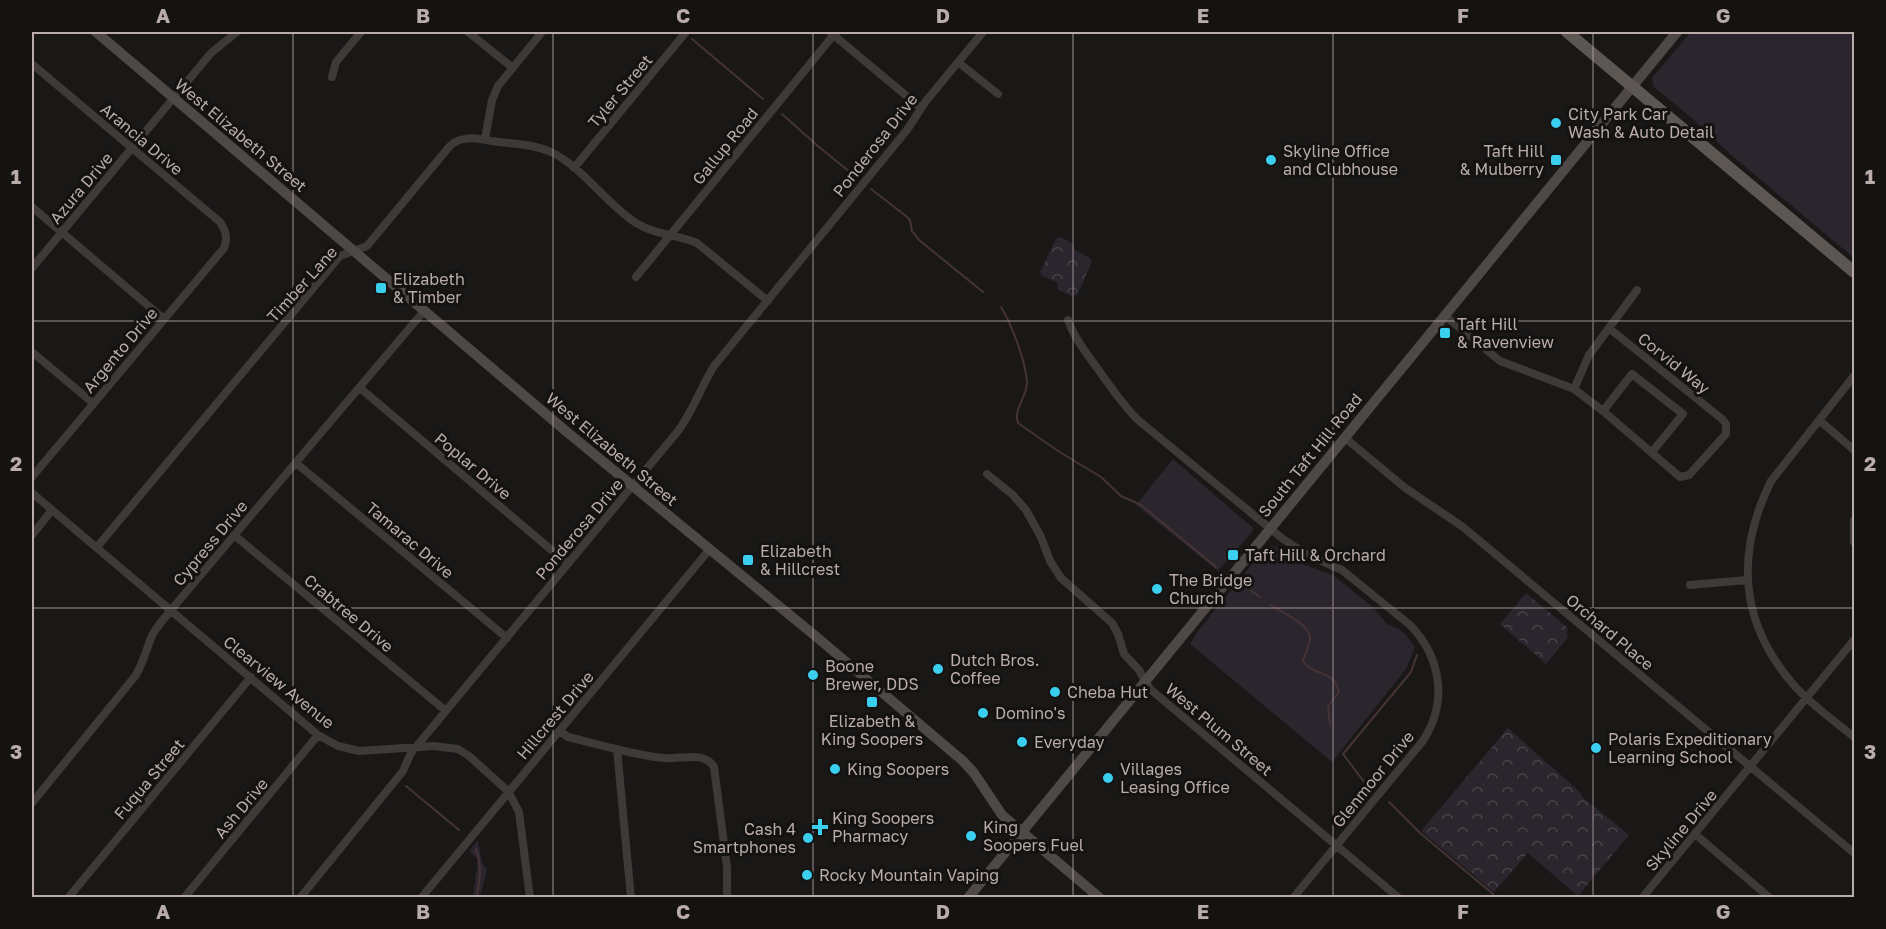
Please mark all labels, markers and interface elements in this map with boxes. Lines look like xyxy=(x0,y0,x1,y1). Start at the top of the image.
text: A xyxy=(156,3,170,27)
text: B xyxy=(416,3,430,27)
text: C xyxy=(676,3,690,27)
text: D xyxy=(936,3,950,27)
text: E xyxy=(1197,3,1209,27)
text: F xyxy=(1457,3,1469,27)
text: G xyxy=(1716,3,1730,27)
street label: Tyler Street xyxy=(584,50,656,132)
street label: West Elizabeth Street xyxy=(171,74,311,196)
street label: Ponderosa Drive xyxy=(828,89,922,201)
street label: Arancia Drive xyxy=(97,99,187,179)
street label: Gallup Road xyxy=(688,103,762,189)
place label: City Park Car Wash & Auto Detail xyxy=(1568,104,1714,142)
marker: City Park Car Wash & Auto Detail xyxy=(1549,116,1563,130)
place label: Skyline Office and Clubhouse xyxy=(1283,141,1398,179)
place label: Taft Hill & Mulberry xyxy=(1460,141,1544,179)
street label: Azura Drive xyxy=(45,148,117,228)
marker: Skyline Office and Clubhouse xyxy=(1264,153,1278,167)
marker: Taft Hill & Mulberry xyxy=(1549,153,1563,167)
text: 1 xyxy=(11,164,21,188)
text: 1 xyxy=(1865,164,1875,188)
street label: Timber Lane xyxy=(263,242,341,326)
place label: Elizabeth & Timber xyxy=(393,269,465,307)
marker: Elizabeth & Timber xyxy=(374,281,388,295)
street label: Argento Drive xyxy=(79,303,161,397)
place label: Taft Hill & Ravenview xyxy=(1457,314,1554,352)
marker: Taft Hill & Ravenview xyxy=(1438,326,1452,340)
street label: Corvid Way xyxy=(1634,328,1714,398)
street label: West Elizabeth Street xyxy=(542,388,682,510)
street label: South Taft Hill Road xyxy=(1254,389,1366,521)
street label: Poplar Drive xyxy=(431,428,515,504)
text: 2 xyxy=(10,451,22,475)
text: 2 xyxy=(1864,451,1876,475)
street label: Ponderosa Drive xyxy=(531,474,627,584)
street label: Cypress Drive xyxy=(168,496,252,590)
street label: Tamarac Drive xyxy=(362,498,458,582)
place label: Elizabeth & Hillcrest xyxy=(760,541,840,579)
place label: Taft Hill & Orchard xyxy=(1245,545,1386,565)
marker: Taft Hill & Orchard xyxy=(1226,548,1240,562)
marker: Elizabeth & Hillcrest xyxy=(741,553,755,567)
street label: Crabtree Drive xyxy=(300,570,398,656)
place label: The Bridge Church xyxy=(1169,570,1252,608)
marker: The Bridge Church xyxy=(1150,582,1164,596)
street label: Orchard Place xyxy=(1562,590,1658,674)
street label: Clearview Avenue xyxy=(220,631,338,733)
place label: Dutch Bros. Coffee xyxy=(950,650,1040,688)
place label: Boone Brewer, DDS xyxy=(825,656,919,694)
marker: Dutch Bros. Coffee xyxy=(931,662,945,676)
street label: Hillcrest Drive xyxy=(512,667,598,763)
marker: Boone Brewer, DDS xyxy=(806,668,820,682)
street label: West Plum Street xyxy=(1161,678,1277,780)
place label: Cheba Hut xyxy=(1067,682,1148,702)
marker: Cheba Hut xyxy=(1048,685,1062,699)
marker: Elizabeth & King Soopers xyxy=(865,695,879,709)
place label: Domino's xyxy=(995,703,1066,723)
marker: Domino's xyxy=(976,706,990,720)
place label: Elizabeth & King Soopers xyxy=(821,711,923,749)
street label: Glenmoor Drive xyxy=(1328,727,1418,831)
place label: Polaris Expeditionary Learning School xyxy=(1608,729,1772,767)
place label: Everyday xyxy=(1034,732,1104,752)
street label: Fuqua Street xyxy=(109,735,189,823)
marker: Everyday xyxy=(1015,735,1029,749)
text: 3 xyxy=(10,739,22,763)
text: 3 xyxy=(1864,739,1876,763)
marker: Polaris Expeditionary Learning School xyxy=(1589,741,1603,755)
place label: King Soopers xyxy=(847,759,949,779)
place label: Villages Leasing Office xyxy=(1120,759,1230,797)
marker: King Soopers xyxy=(828,762,842,776)
marker: Villages Leasing Office xyxy=(1101,771,1115,785)
street label: Ash Drive xyxy=(210,774,272,842)
street label: Skyline Drive xyxy=(1641,785,1721,875)
place label: King Soopers Pharmacy xyxy=(832,808,934,846)
place label: King Soopers Fuel xyxy=(983,817,1084,855)
place label: Cash 4 Smartphones xyxy=(693,819,796,857)
marker: King Soopers Pharmacy xyxy=(813,820,827,834)
marker: King Soopers Fuel xyxy=(964,829,978,843)
marker: Cash 4 Smartphones xyxy=(801,831,815,845)
place label: Rocky Mountain Vaping xyxy=(819,865,999,885)
marker: Rocky Mountain Vaping xyxy=(800,868,814,882)
text: A xyxy=(156,899,170,923)
text: B xyxy=(416,899,430,923)
text: C xyxy=(676,899,690,923)
text: D xyxy=(936,899,950,923)
text: E xyxy=(1197,899,1209,923)
text: F xyxy=(1457,899,1469,923)
text: G xyxy=(1716,899,1730,923)

